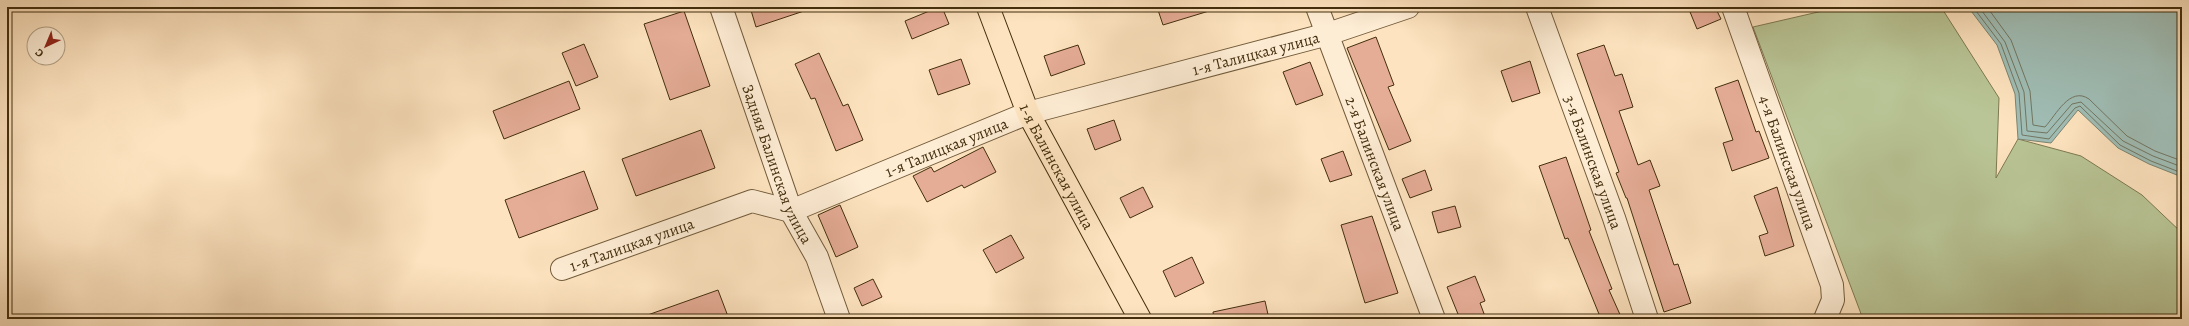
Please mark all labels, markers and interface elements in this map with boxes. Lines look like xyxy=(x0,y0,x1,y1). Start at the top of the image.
north arrow xyxy=(26,26,66,66)
street label: 1-я Талицкая улица xyxy=(1190,27,1323,81)
text: С xyxy=(32,45,47,61)
street label: Задняя Балинская улица xyxy=(736,82,818,249)
street label: 3-я Балинская улица xyxy=(1558,92,1627,233)
street label: 4-я Балинская улица xyxy=(1753,92,1822,234)
street label: 2-я Балинская улица xyxy=(1339,93,1410,235)
street label: 1-я Балинская улица xyxy=(1014,101,1099,234)
street label: 1-я Талицкая улица xyxy=(882,112,1012,183)
street label: 1-я Талицкая улица xyxy=(567,212,698,277)

